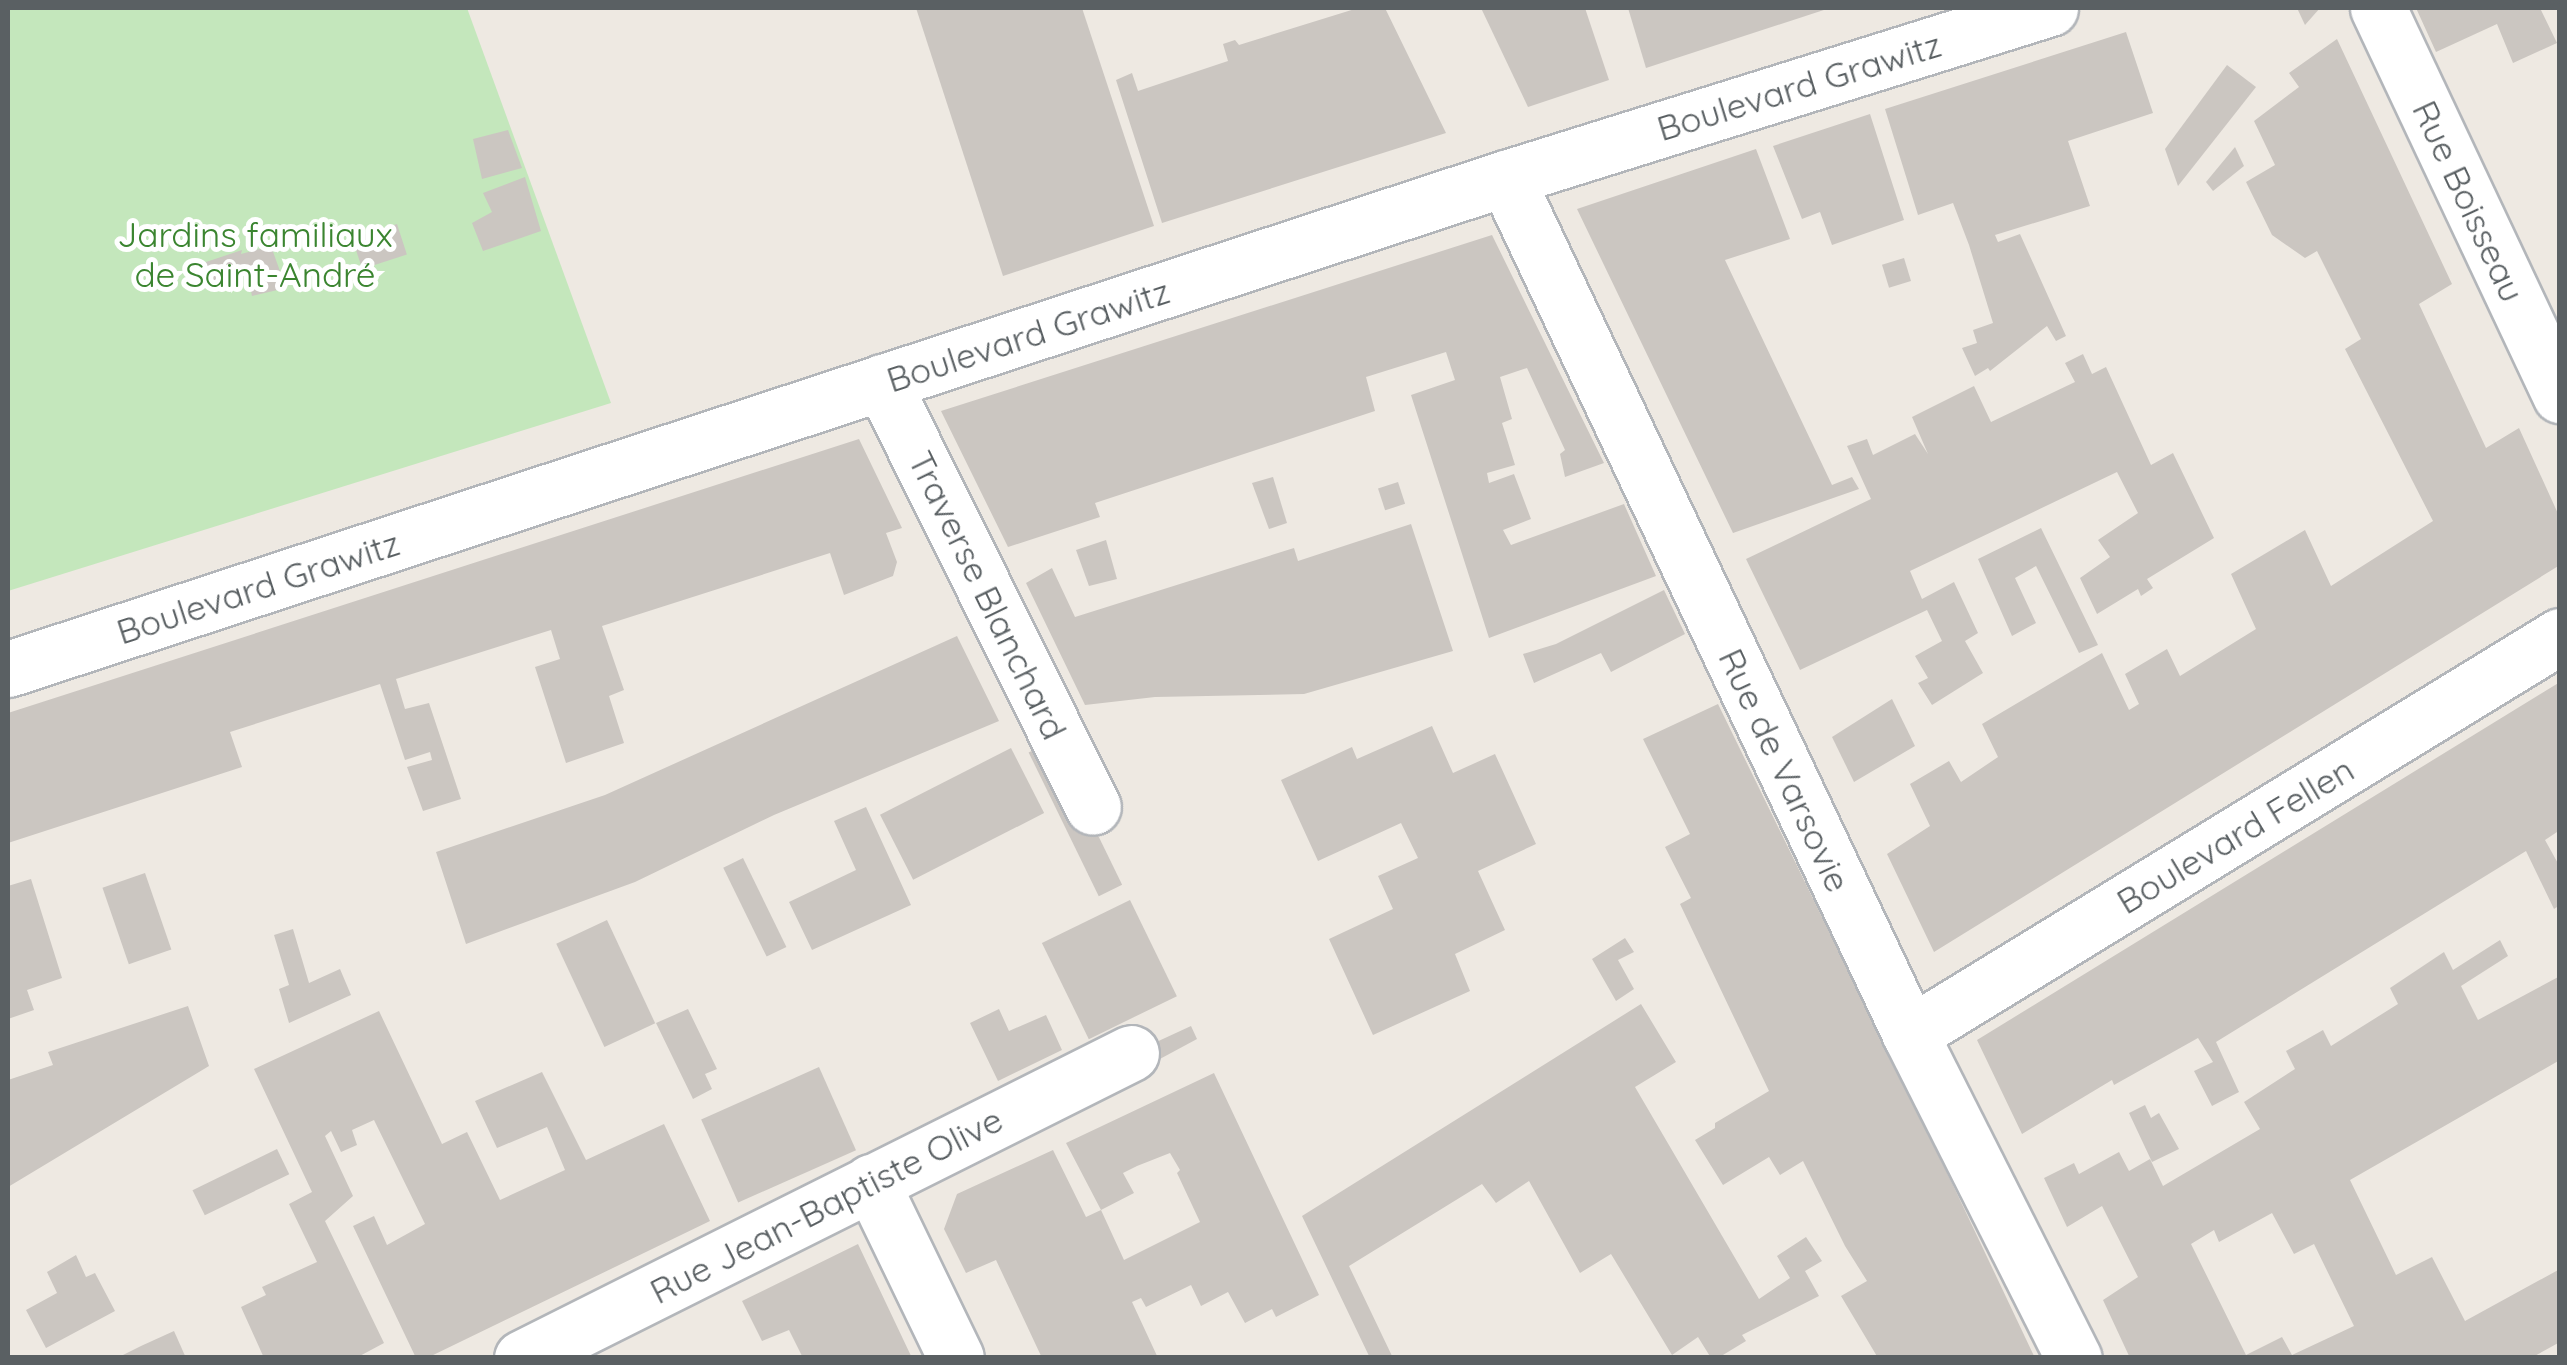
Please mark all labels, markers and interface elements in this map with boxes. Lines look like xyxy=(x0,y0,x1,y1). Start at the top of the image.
street label: Boulevard Grawitz xyxy=(1652,23,1946,149)
street label: Rue Boisseau xyxy=(2404,94,2534,308)
park label: Jardins familiaux de Saint-André xyxy=(117,213,393,295)
street label: Boulevard Grawitz xyxy=(881,269,1175,401)
street label: Traverse Blanchard xyxy=(900,444,1076,746)
street label: Boulevard Grawitz xyxy=(111,521,405,653)
street label: Rue de Varsovie xyxy=(1710,642,1860,898)
street label: Boulevard Fellen xyxy=(2109,748,2361,922)
street label: Rue Jean-Baptiste Olive xyxy=(643,1098,1009,1312)

